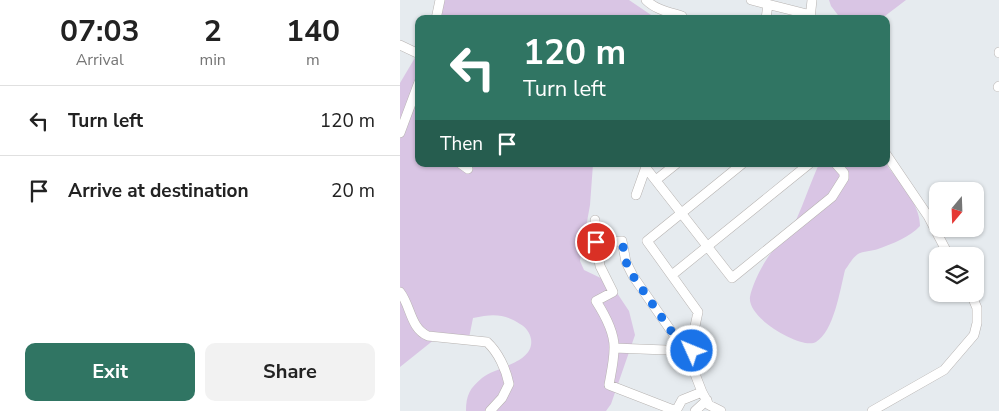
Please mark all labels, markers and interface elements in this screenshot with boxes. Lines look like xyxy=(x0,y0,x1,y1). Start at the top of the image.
text: 07:03 xyxy=(60,11,139,52)
text: 2 xyxy=(204,11,222,52)
text: 140 xyxy=(286,11,340,52)
text: 120 m xyxy=(523,29,626,76)
icon: left xyxy=(440,35,505,100)
text: Arrival xyxy=(76,49,124,71)
text: min xyxy=(199,49,226,71)
text: m xyxy=(306,49,320,71)
text: Turn left xyxy=(523,74,606,104)
icon: left xyxy=(25,107,53,135)
text: Turn left xyxy=(68,108,143,134)
text: 120 m xyxy=(320,108,375,134)
icon: arrive xyxy=(493,130,521,158)
text: Then xyxy=(440,131,483,157)
icon: arrive xyxy=(25,177,53,205)
text: Arrive at destination xyxy=(68,178,249,204)
text: 20 m xyxy=(331,178,375,204)
north arrow xyxy=(929,182,984,238)
map controls xyxy=(929,182,984,302)
pin xyxy=(575,221,617,263)
icon: arrive xyxy=(582,228,610,256)
button: layers xyxy=(929,247,984,302)
position arrow xyxy=(665,324,717,376)
button: Exit xyxy=(25,343,195,401)
button: Share xyxy=(205,343,375,401)

